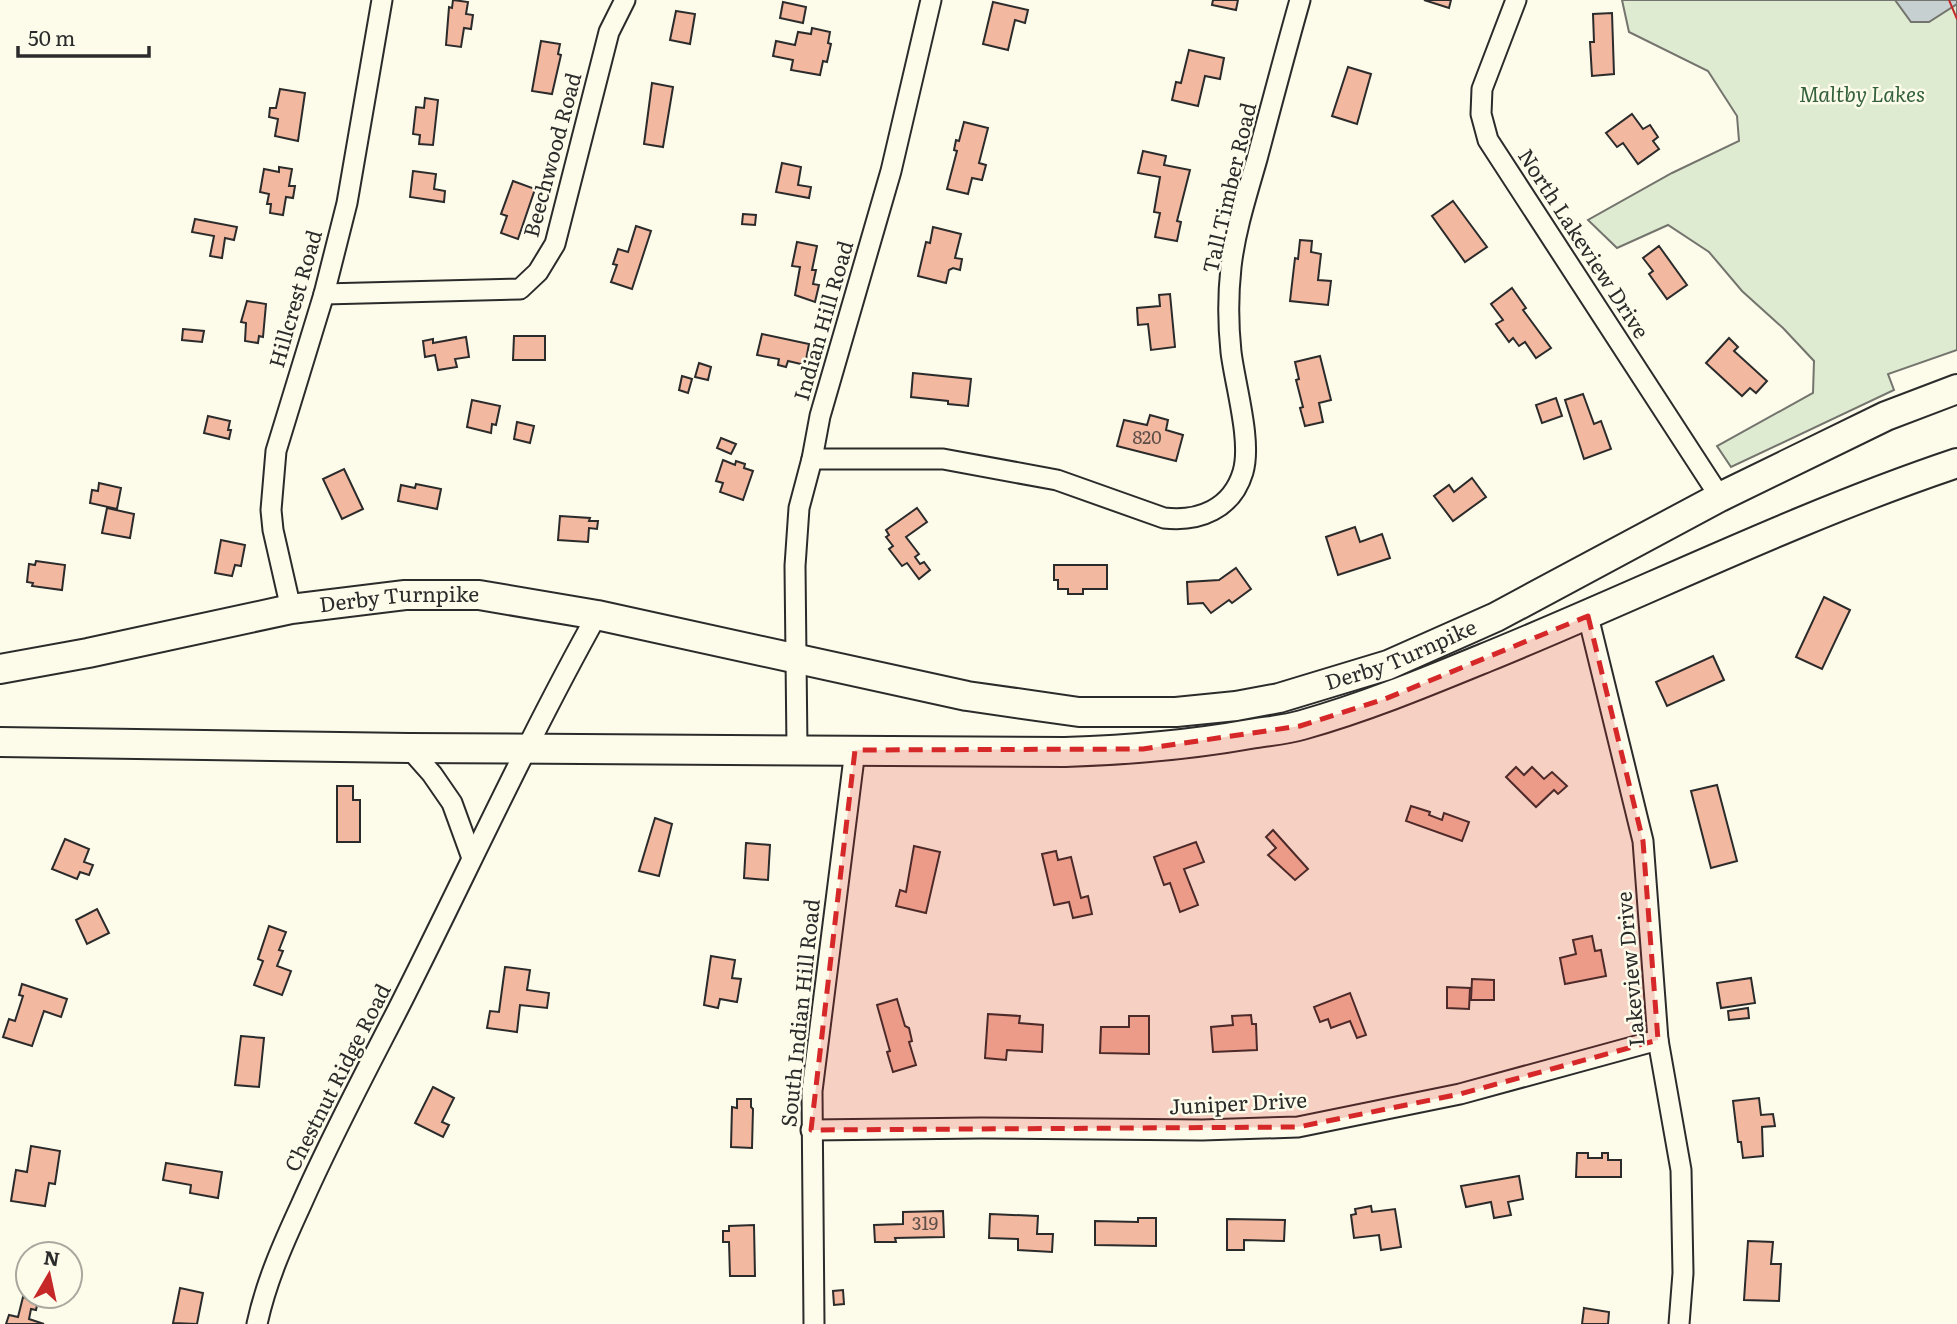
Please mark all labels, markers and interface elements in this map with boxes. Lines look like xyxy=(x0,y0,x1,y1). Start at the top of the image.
scale bar xyxy=(18,14,149,58)
text: 50 m xyxy=(28,21,75,52)
street label: Beechwood Road xyxy=(514,68,588,240)
park label: Maltby Lakes xyxy=(1799,77,1925,108)
street label: Tall Timber Road xyxy=(1193,99,1262,276)
street label: North Lakeview Drive xyxy=(1512,142,1658,344)
street label: Hillcrest Road xyxy=(259,226,328,371)
street label: Indian Hill Road xyxy=(784,236,859,404)
house number: 820 xyxy=(1132,423,1162,450)
street label: Derby Turnpike xyxy=(317,577,479,618)
street label: Derby Turnpike xyxy=(1321,610,1481,696)
street label: Lakeview Drive xyxy=(1606,890,1651,1048)
street label: South Indian Hill Road xyxy=(771,897,826,1128)
street label: Chestnut Ridge Road xyxy=(275,977,397,1176)
street label: Juniper Drive xyxy=(1168,1082,1308,1121)
house number: 319 xyxy=(912,1209,938,1236)
north arrow xyxy=(14,1240,84,1310)
text: N xyxy=(42,1242,62,1272)

